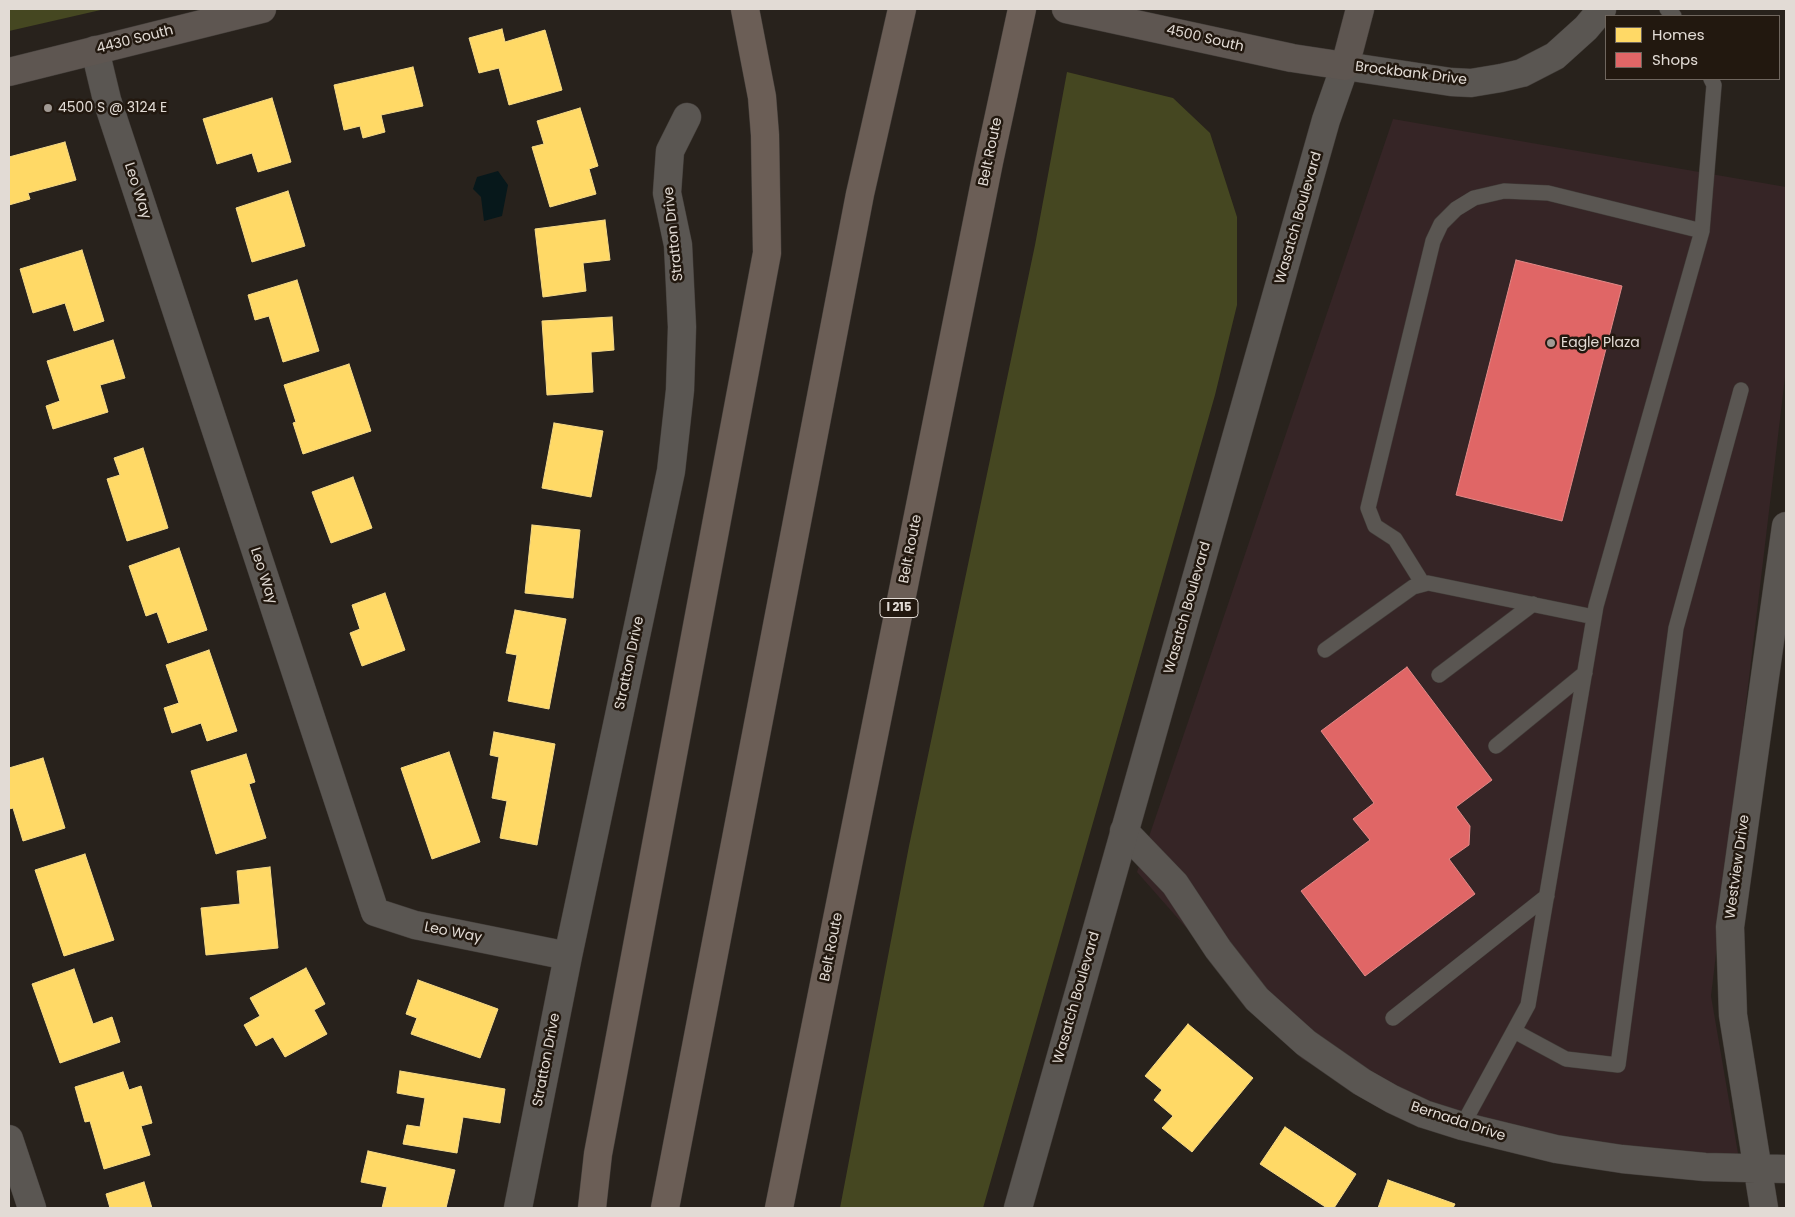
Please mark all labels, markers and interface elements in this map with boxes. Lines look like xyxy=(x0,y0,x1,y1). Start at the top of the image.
legend xyxy=(1605,15,1780,80)
street label: 4430 South xyxy=(95,22,175,58)
street label: 4500 South xyxy=(1165,22,1245,56)
text: Homes xyxy=(1652,24,1705,45)
text: Shops xyxy=(1652,49,1698,70)
street label: Brockbank Drive xyxy=(1354,59,1468,89)
place label: 4500 S @ 3124 E xyxy=(58,100,167,116)
marker: 4500 S @ 3124 E xyxy=(42,102,54,114)
street label: Belt Route xyxy=(976,116,1006,188)
street label: Wasatch Boulevard xyxy=(1272,150,1326,286)
street label: Leo Way xyxy=(120,161,154,221)
street label: Stratton Drive xyxy=(661,186,687,282)
place label: Eagle Plaza xyxy=(1561,335,1640,351)
marker: Eagle Plaza xyxy=(1545,337,1557,349)
street label: Belt Route xyxy=(896,513,926,585)
street label: Wasatch Boulevard xyxy=(1161,540,1215,676)
street label: Leo Way xyxy=(246,546,280,606)
road number: I 215 xyxy=(880,598,918,618)
street label: Stratton Drive xyxy=(612,615,648,711)
street label: Westview Drive xyxy=(1722,814,1754,920)
street label: Belt Route xyxy=(817,911,847,983)
street label: Leo Way xyxy=(423,919,483,947)
street label: Wasatch Boulevard xyxy=(1050,930,1104,1066)
street label: Stratton Drive xyxy=(530,1012,564,1108)
street label: Bernada Drive xyxy=(1408,1099,1508,1145)

